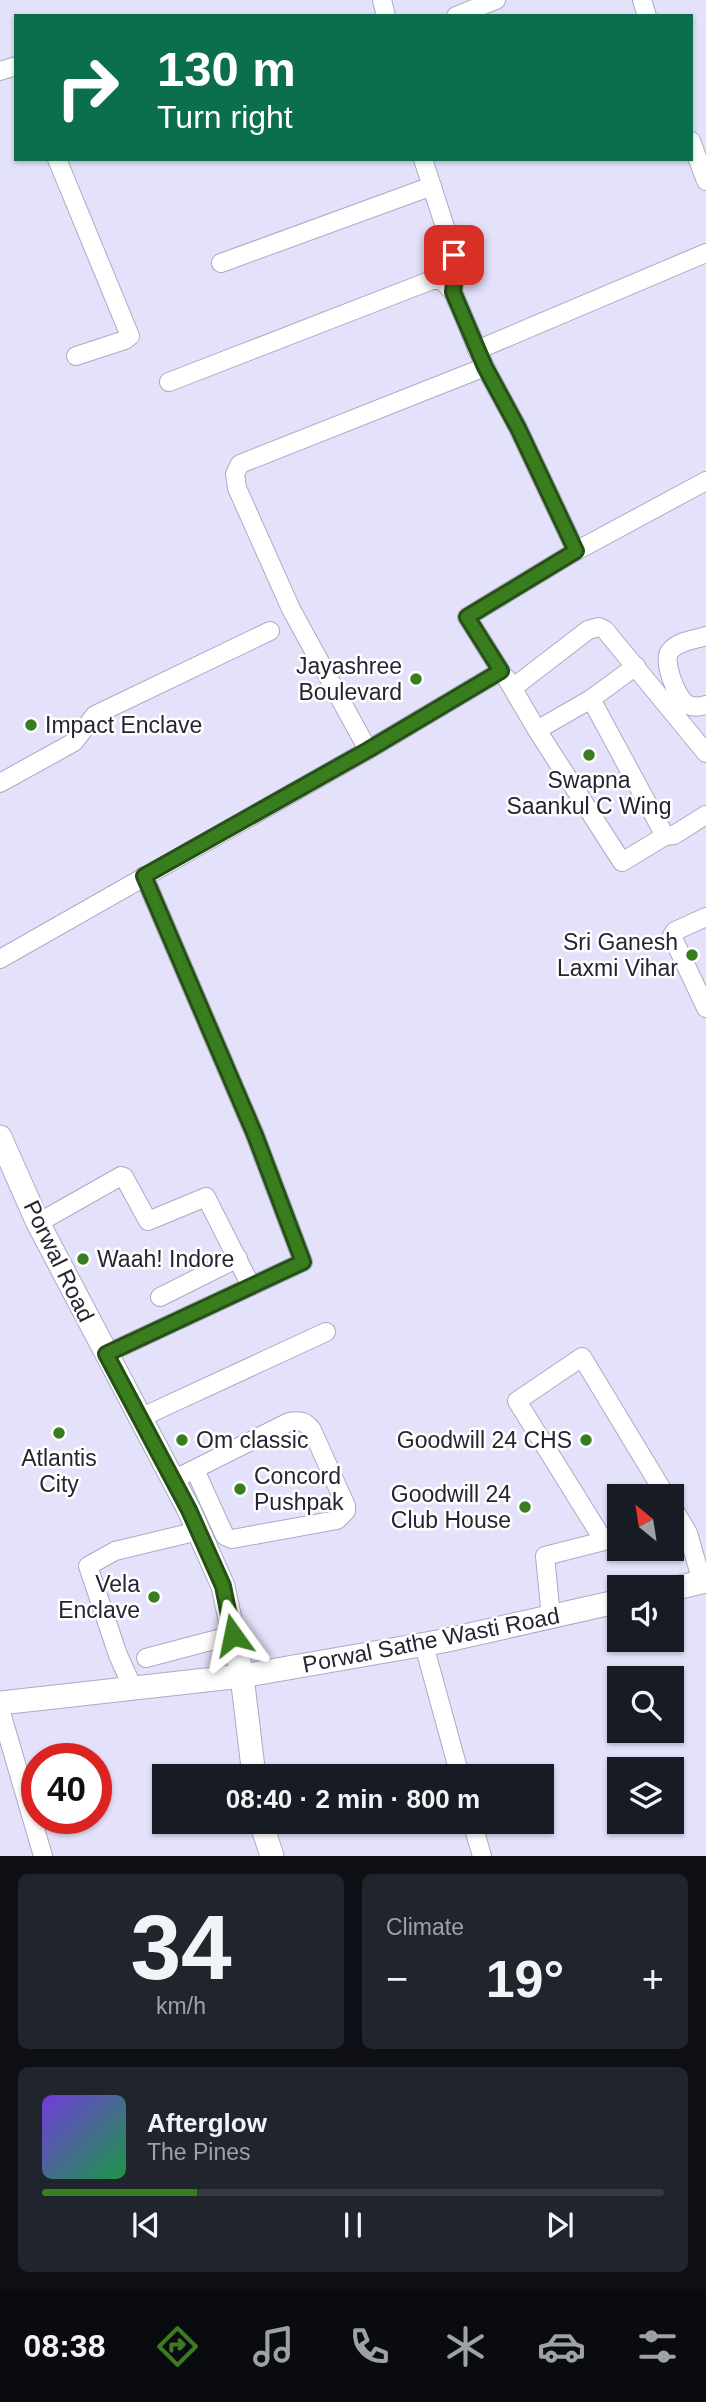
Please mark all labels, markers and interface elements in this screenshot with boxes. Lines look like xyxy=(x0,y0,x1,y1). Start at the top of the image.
icon: right xyxy=(42,42,133,133)
text: 130 m xyxy=(157,42,296,96)
text: Turn right xyxy=(157,99,293,135)
pin xyxy=(424,225,484,285)
icon: arrive xyxy=(435,236,473,274)
place label: Jayashree Boulevard xyxy=(296,653,402,705)
marker: Jayashree Boulevard xyxy=(408,671,424,687)
place label: Impact Enclave xyxy=(45,712,202,738)
marker: Impact Enclave xyxy=(23,717,39,733)
marker: Swapna Saankul C Wing xyxy=(581,747,597,763)
place label: Swapna Saankul C Wing xyxy=(507,767,671,819)
place label: Sri Ganesh Laxmi Vihar xyxy=(557,929,678,981)
marker: Sri Ganesh Laxmi Vihar xyxy=(684,947,700,963)
street label: Porwal Road xyxy=(18,1196,100,1326)
place label: Waah! Indore xyxy=(97,1246,234,1272)
marker: Waah! Indore xyxy=(75,1251,91,1267)
marker: Atlantis City xyxy=(51,1425,67,1441)
place label: Om classic xyxy=(196,1427,308,1453)
place label: Goodwill 24 CHS xyxy=(397,1427,572,1453)
marker: Om classic xyxy=(174,1432,190,1448)
marker: Goodwill 24 CHS xyxy=(578,1432,594,1448)
place label: Atlantis City xyxy=(21,1445,97,1497)
place label: Concord Pushpak xyxy=(254,1463,344,1515)
marker: Concord Pushpak xyxy=(232,1481,248,1497)
place label: Goodwill 24 Club House xyxy=(391,1481,511,1533)
north arrow xyxy=(607,1484,684,1561)
map controls xyxy=(607,1484,684,1834)
marker: Goodwill 24 Club House xyxy=(517,1499,533,1515)
place label: Vela Enclave xyxy=(58,1571,140,1623)
button: sound xyxy=(607,1575,684,1652)
marker: Vela Enclave xyxy=(146,1589,162,1605)
position arrow xyxy=(196,1598,270,1672)
street label: Porwal Sathe Wasti Road xyxy=(300,1602,562,1678)
button: search xyxy=(607,1666,684,1743)
speed limit sign: 40 xyxy=(21,1743,112,1834)
button: layers xyxy=(607,1757,684,1834)
text: 08:40 · 2 min · 800 m xyxy=(226,1784,480,1814)
text: 34 xyxy=(130,1897,232,1998)
text: Climate xyxy=(386,1914,464,1940)
text: 19° xyxy=(486,1950,564,2008)
text: − xyxy=(386,1958,408,2000)
text: + xyxy=(642,1958,664,2000)
text: km/h xyxy=(156,1993,206,2019)
text: Afterglow xyxy=(147,2108,267,2138)
text: The Pines xyxy=(147,2139,251,2165)
icon: previous xyxy=(127,2206,165,2244)
icon: pause xyxy=(334,2206,372,2244)
icon: next xyxy=(541,2206,579,2244)
icon: directions xyxy=(153,2322,202,2371)
icon: music xyxy=(249,2322,298,2371)
icon: phone xyxy=(345,2322,394,2371)
icon: climate xyxy=(441,2322,490,2371)
icon: car xyxy=(537,2322,586,2371)
icon: filters xyxy=(633,2322,682,2371)
text: 08:38 xyxy=(24,2328,105,2364)

